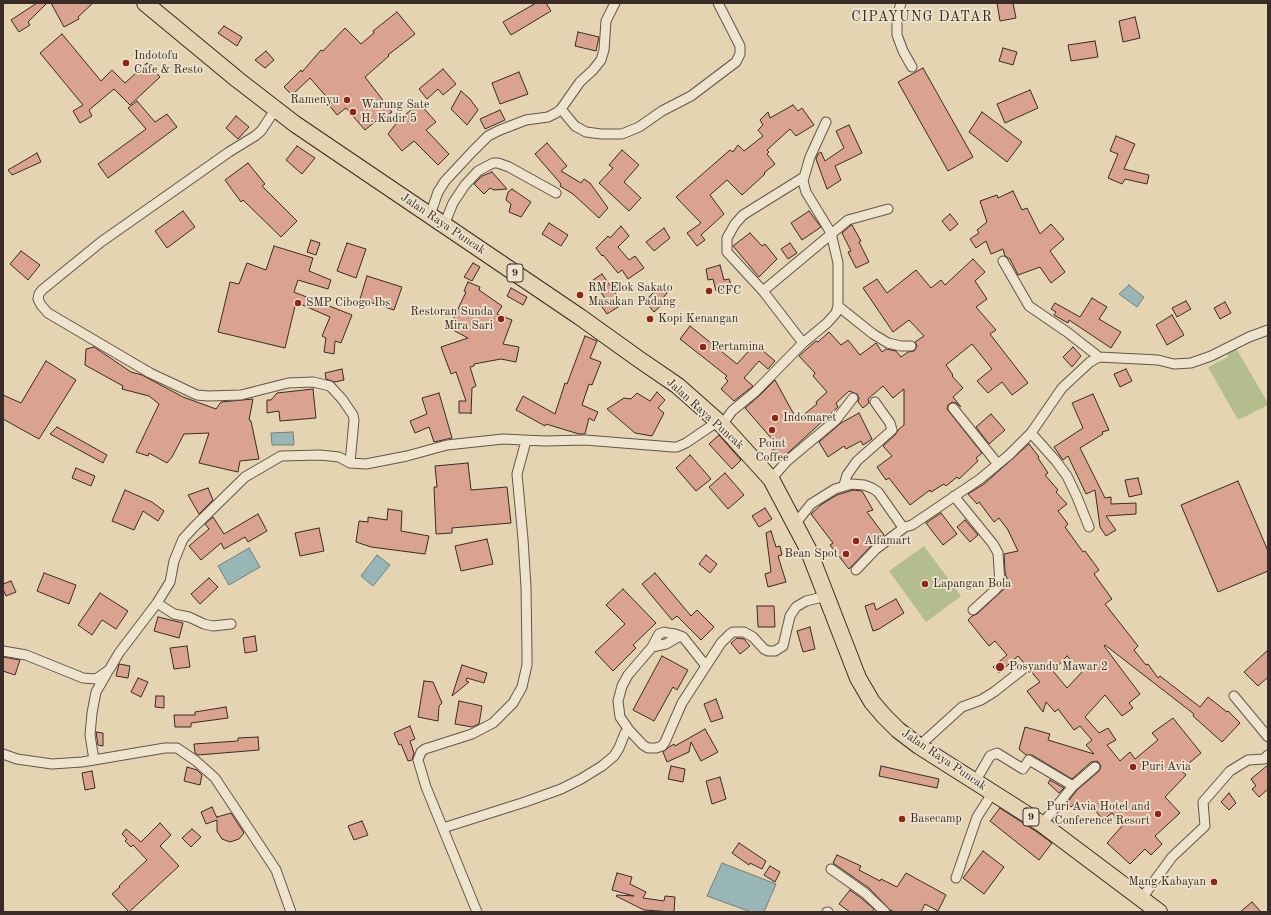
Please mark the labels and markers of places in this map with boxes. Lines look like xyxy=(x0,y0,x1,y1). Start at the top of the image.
place label: Indotofu Cafe & Resto xyxy=(134,49,203,77)
marker: Indotofu Cafe & Resto xyxy=(121,58,131,68)
place label: Ramenyu xyxy=(290,93,339,107)
marker: Ramenyu xyxy=(342,95,352,105)
place label: Warung Sate H. Kadir 5 xyxy=(361,98,430,126)
marker: Warung Sate H. Kadir 5 xyxy=(348,107,358,117)
place label: RM Elok Sakato Masakan Padang xyxy=(588,281,676,309)
place label: CFC xyxy=(717,284,741,298)
marker: CFC xyxy=(704,286,714,296)
marker: RM Elok Sakato Masakan Padang xyxy=(575,290,585,300)
place label: SMP Cibogo Ibs xyxy=(306,296,390,310)
marker: SMP Cibogo Ibs xyxy=(293,298,303,308)
place label: Restoran Sunda Mira Sari xyxy=(410,305,493,333)
place label: Kopi Kenangan xyxy=(658,312,738,326)
marker: Restoran Sunda Mira Sari xyxy=(496,314,506,324)
marker: Kopi Kenangan xyxy=(645,314,655,324)
place label: Pertamina xyxy=(711,340,764,354)
marker: Pertamina xyxy=(698,342,708,352)
place label: Indomaret xyxy=(783,411,837,425)
marker: Indomaret xyxy=(770,413,780,423)
marker: Point Coffee xyxy=(767,425,777,435)
place label: Point Coffee xyxy=(756,437,788,465)
place label: Alfamart xyxy=(864,534,911,548)
marker: Alfamart xyxy=(851,536,861,546)
place label: Bean Spot xyxy=(785,547,838,561)
marker: Bean Spot xyxy=(841,549,851,559)
place label: Lapangan Bola xyxy=(933,577,1011,591)
marker: Lapangan Bola xyxy=(920,579,930,589)
place label: Posyandu Mawar 2 xyxy=(1009,660,1108,674)
marker: Posyandu Mawar 2 xyxy=(994,661,1006,673)
place label: Puri Avia xyxy=(1141,760,1191,774)
marker: Puri Avia xyxy=(1128,762,1138,772)
place label: Puri Avia Hotel and Conference Resort xyxy=(1046,800,1150,828)
marker: Puri Avia Hotel and Conference Resort xyxy=(1153,809,1163,819)
place label: Basecamp xyxy=(910,812,962,826)
marker: Basecamp xyxy=(897,814,907,824)
place label: Mang Kabayan xyxy=(1128,875,1206,889)
marker: Mang Kabayan xyxy=(1209,877,1219,887)

